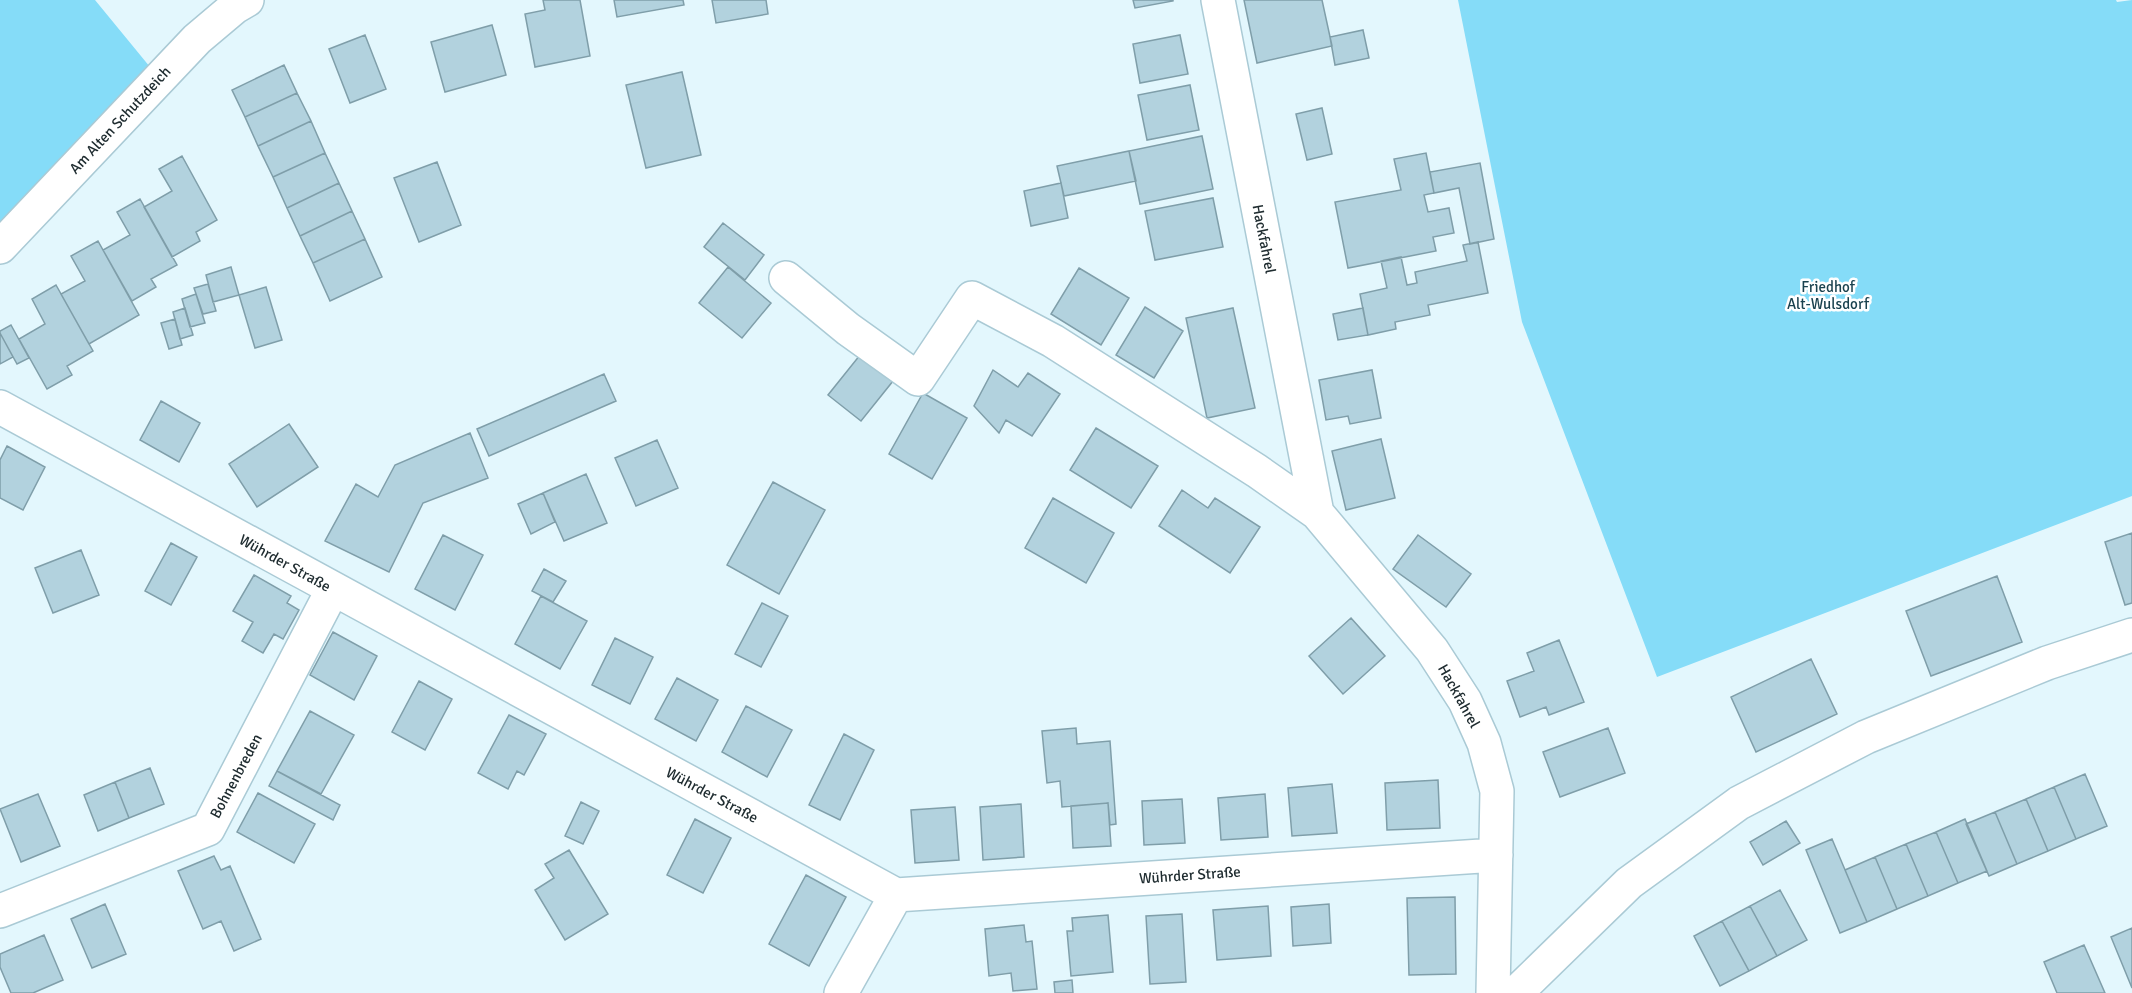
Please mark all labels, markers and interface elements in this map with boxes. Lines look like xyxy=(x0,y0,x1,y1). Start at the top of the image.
street label: Am Alten Schutzdeich xyxy=(66,63,174,177)
street label: Hackfahrel xyxy=(1248,203,1280,275)
park label: Friedhof Alt-Wulsdorf xyxy=(1787,278,1870,313)
street label: Wührder Straße xyxy=(236,530,334,596)
street label: Hackfahrel xyxy=(1434,661,1484,731)
street label: Bohnenbreden xyxy=(206,731,266,821)
street label: Wührder Straße xyxy=(663,763,761,827)
street label: Wührder Straße xyxy=(1139,862,1241,888)

